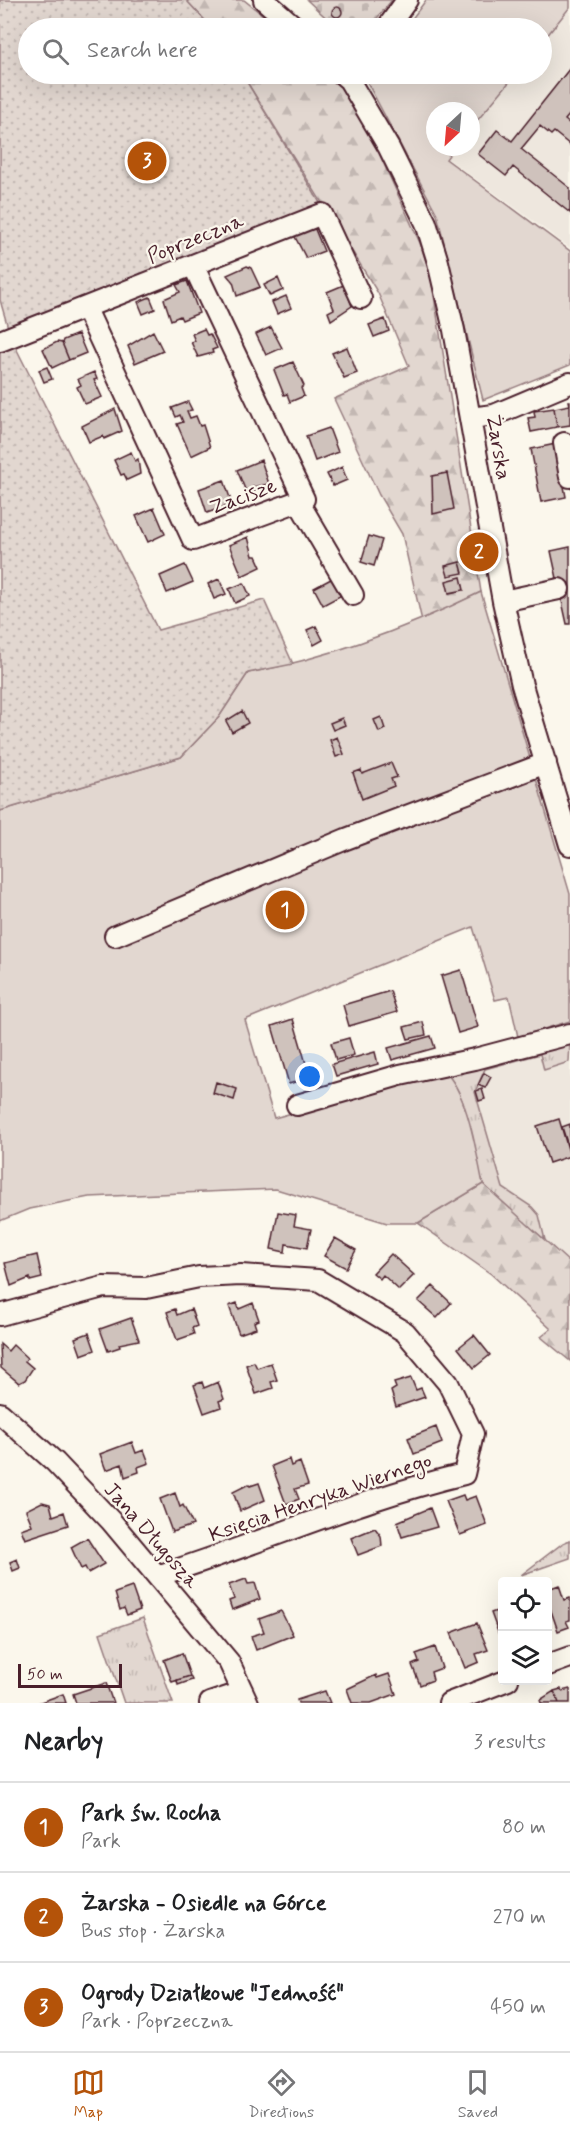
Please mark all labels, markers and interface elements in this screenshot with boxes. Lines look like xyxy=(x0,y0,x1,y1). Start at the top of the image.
search box xyxy=(18,18,552,84)
icon: search xyxy=(39,35,72,68)
text: Search here xyxy=(87,37,198,65)
north arrow xyxy=(426,102,480,156)
pin: 3 xyxy=(128,138,166,184)
street label: Poprzeczna xyxy=(143,207,248,271)
street label: Żarska xyxy=(479,412,518,482)
street label: Zacisze xyxy=(206,472,281,522)
pin: 2 xyxy=(460,530,498,574)
pin: 1 xyxy=(266,888,304,932)
your location xyxy=(295,1062,324,1091)
street label: Księcia Henryka Wiernego xyxy=(205,1447,436,1550)
street label: Jana Długosza xyxy=(97,1477,205,1595)
map controls xyxy=(498,1577,552,1685)
button: locate xyxy=(498,1577,552,1631)
button: layers xyxy=(498,1631,552,1685)
scale bar xyxy=(18,1661,122,1688)
text: 50 m xyxy=(27,1664,63,1685)
text: Nearby xyxy=(24,1725,103,1759)
text: 3 results xyxy=(474,1729,546,1756)
text: Park św. Rocha xyxy=(81,1800,221,1828)
text: 1 xyxy=(39,1814,48,1841)
text: 80 m xyxy=(502,1814,546,1841)
text: Park xyxy=(81,1828,121,1855)
text: Żarska - Osiedle na Górce xyxy=(81,1890,327,1918)
text: 2 xyxy=(39,1904,48,1931)
text: 270 m xyxy=(493,1904,546,1931)
text: Bus stop · Żarska xyxy=(81,1918,225,1945)
text: Ogrody Działkowe "Jedność" xyxy=(81,1980,344,2008)
text: 3 xyxy=(39,1994,48,2021)
text: 450 m xyxy=(490,1994,546,2021)
text: Park · Poprzeczna xyxy=(81,2008,233,2035)
tab: Map xyxy=(72,2066,105,2123)
tab: Directions xyxy=(248,2066,314,2123)
tab: Saved xyxy=(458,2066,498,2123)

